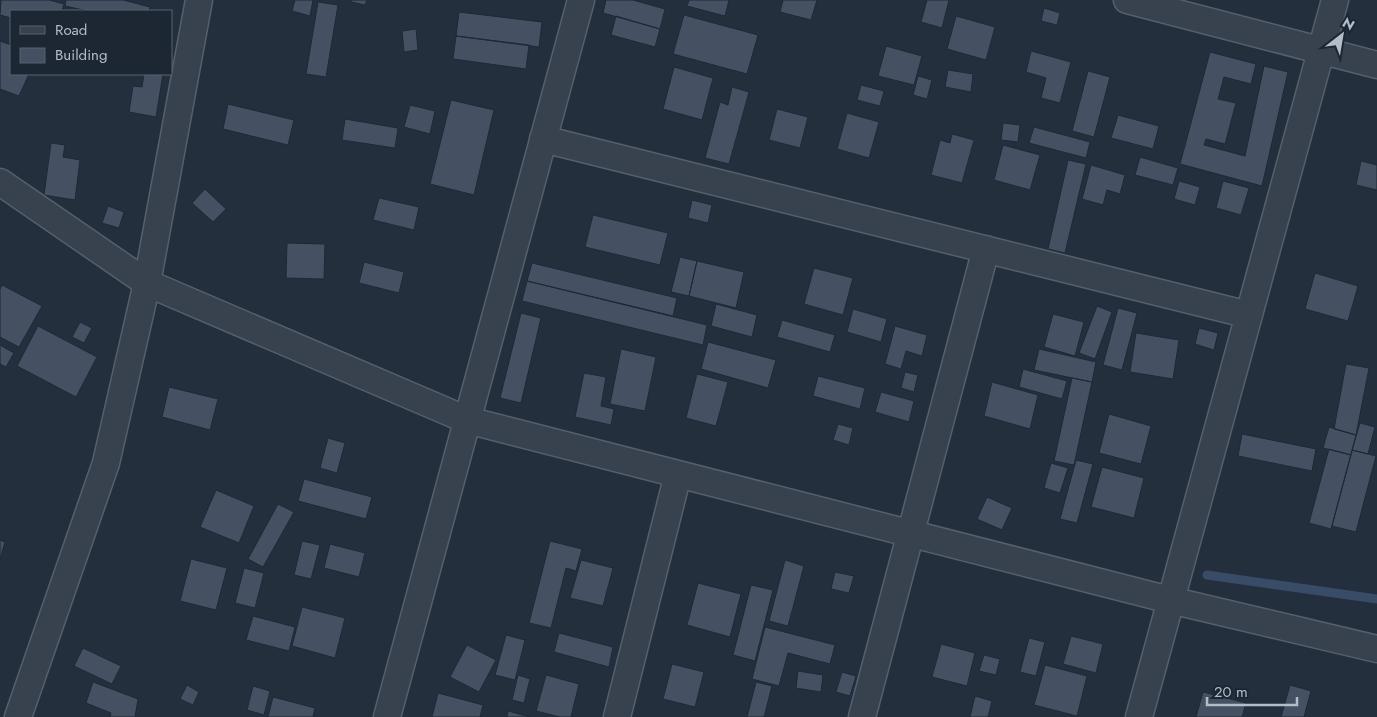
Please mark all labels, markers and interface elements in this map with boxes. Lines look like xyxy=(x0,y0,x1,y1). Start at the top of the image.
legend xyxy=(10,10,172,75)
north arrow xyxy=(1317,10,1367,60)
text: N xyxy=(1339,12,1359,35)
text: Road xyxy=(55,19,87,41)
text: Building xyxy=(55,44,107,66)
scale bar xyxy=(1207,674,1297,706)
text: 20 m xyxy=(1214,681,1248,703)

